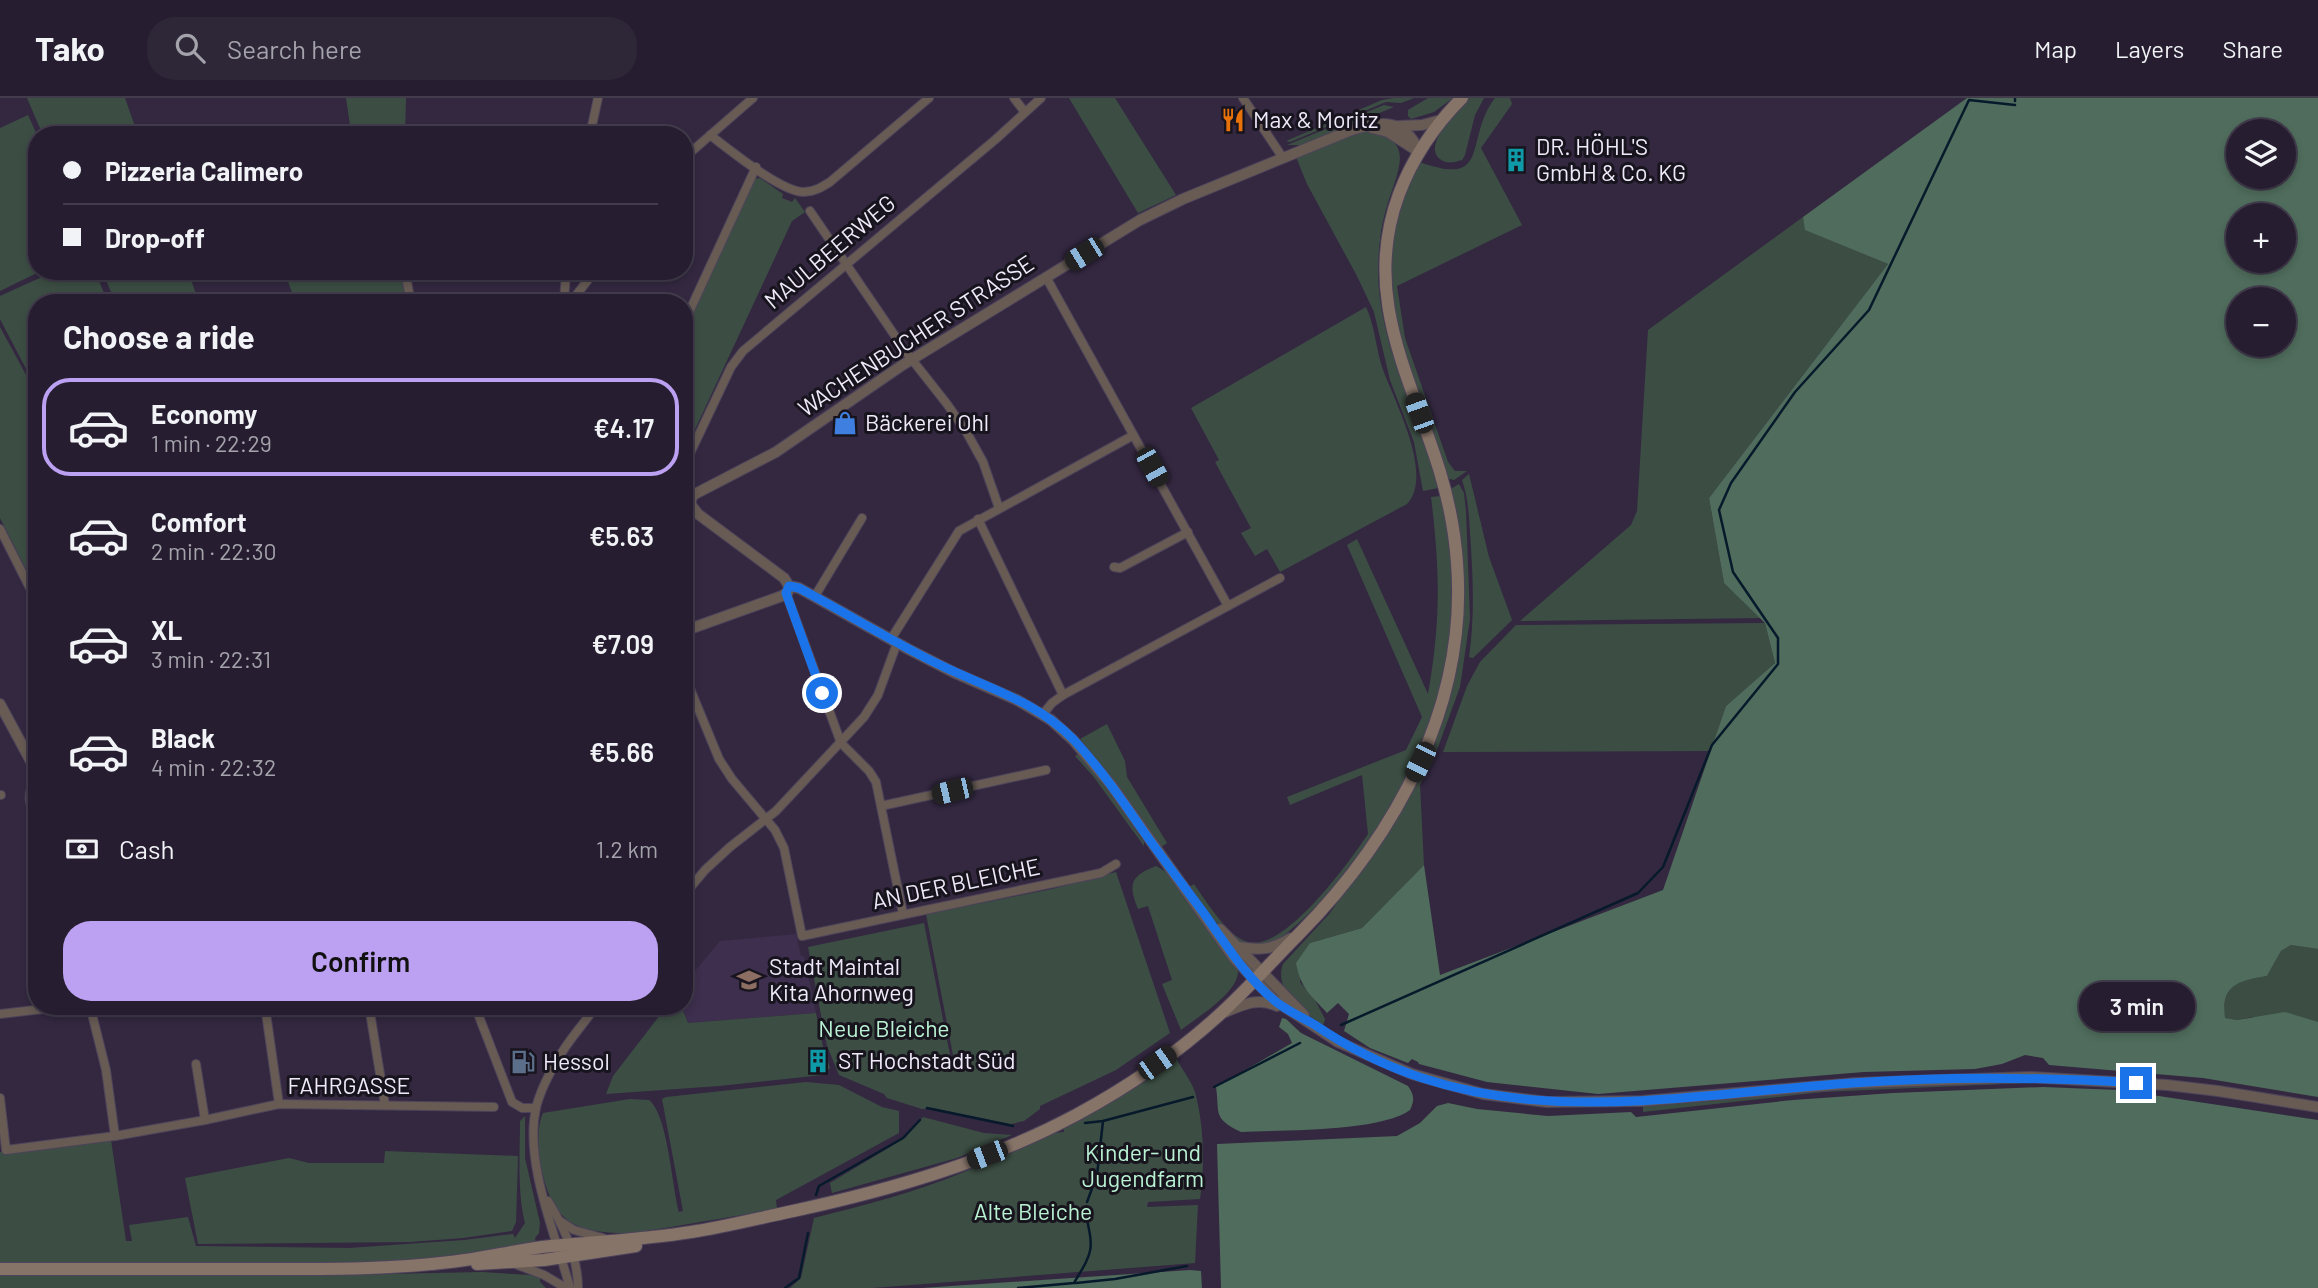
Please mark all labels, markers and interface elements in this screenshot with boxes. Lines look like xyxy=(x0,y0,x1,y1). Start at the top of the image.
search box xyxy=(147,17,637,80)
text: Tako xyxy=(35,28,105,68)
icon: search xyxy=(171,29,209,67)
text: Search here xyxy=(227,33,362,64)
text: Map xyxy=(2034,34,2077,63)
text: Layers xyxy=(2115,34,2184,63)
text: Share xyxy=(2222,34,2283,63)
place label: Max & Moritz xyxy=(1253,105,1378,133)
restaurant icon: Max & Moritz xyxy=(1219,106,1247,134)
map controls xyxy=(2226,119,2296,357)
button: layers xyxy=(2226,119,2296,189)
place label: DR. HÖHL'S GmbH & Co. KG xyxy=(1536,132,1686,186)
building icon: DR. HÖHL'S GmbH & Co. KG xyxy=(1502,146,1530,174)
text: Pizzeria Calimero xyxy=(105,155,303,186)
street label: MAULBEERWEG xyxy=(758,188,901,314)
button: + xyxy=(2226,203,2296,273)
text: Drop-off xyxy=(105,222,205,253)
car xyxy=(1061,234,1108,274)
street label: WACHENBUCHER STRASSE xyxy=(792,248,1039,422)
button: − xyxy=(2226,287,2296,357)
text: Choose a ride xyxy=(63,317,255,355)
car xyxy=(1402,390,1437,436)
icon: car xyxy=(67,396,130,459)
text: Economy xyxy=(151,398,257,429)
place label: Bäckerei Ohl xyxy=(865,408,989,436)
shop icon: Bäckerei Ohl xyxy=(831,409,859,437)
text: €4.17 xyxy=(593,412,654,443)
text: 1 min · 22:29 xyxy=(151,429,272,457)
car xyxy=(1133,444,1172,490)
icon: car xyxy=(67,504,130,567)
text: Comfort xyxy=(151,506,247,537)
text: €5.63 xyxy=(589,520,654,551)
text: 2 min · 22:30 xyxy=(151,537,277,565)
icon: car xyxy=(67,612,130,675)
text: XL xyxy=(151,614,182,645)
text: €7.09 xyxy=(591,628,654,659)
text: 3 min · 22:31 xyxy=(151,645,271,673)
route start xyxy=(806,677,838,709)
icon: car xyxy=(67,720,130,783)
text: Black xyxy=(151,722,215,753)
text: €5.66 xyxy=(589,736,654,767)
car xyxy=(1402,739,1439,785)
text: 4 min · 22:32 xyxy=(151,753,276,781)
car xyxy=(930,776,975,806)
icon: cash xyxy=(63,830,101,868)
text: Cash xyxy=(119,833,174,864)
text: 1.2 km xyxy=(596,835,658,863)
street label: AN DER BLEICHE xyxy=(869,852,1042,915)
button: Confirm xyxy=(63,921,658,1001)
place label: Stadt Maintal Kita Ahornweg xyxy=(769,952,914,1006)
school or university icon: Stadt Maintal Kita Ahornweg xyxy=(735,966,763,994)
callout: 3 min xyxy=(2078,982,2194,1030)
text: 3 min xyxy=(2110,992,2164,1020)
park label: Neue Bleiche xyxy=(818,1014,950,1042)
car xyxy=(1134,1042,1181,1084)
place label: ST Hochstadt Süd xyxy=(838,1046,1016,1074)
place label: Hessol xyxy=(543,1047,610,1075)
building icon: ST Hochstadt Süd xyxy=(804,1047,832,1075)
fuel station icon: Hessol xyxy=(509,1048,537,1076)
route end xyxy=(2120,1067,2152,1099)
street label: FAHRGASSE xyxy=(288,1071,410,1099)
car xyxy=(964,1138,1011,1172)
park label: Kinder- und Jugendfarm xyxy=(1082,1138,1204,1192)
park label: Alte Bleiche xyxy=(974,1197,1092,1225)

